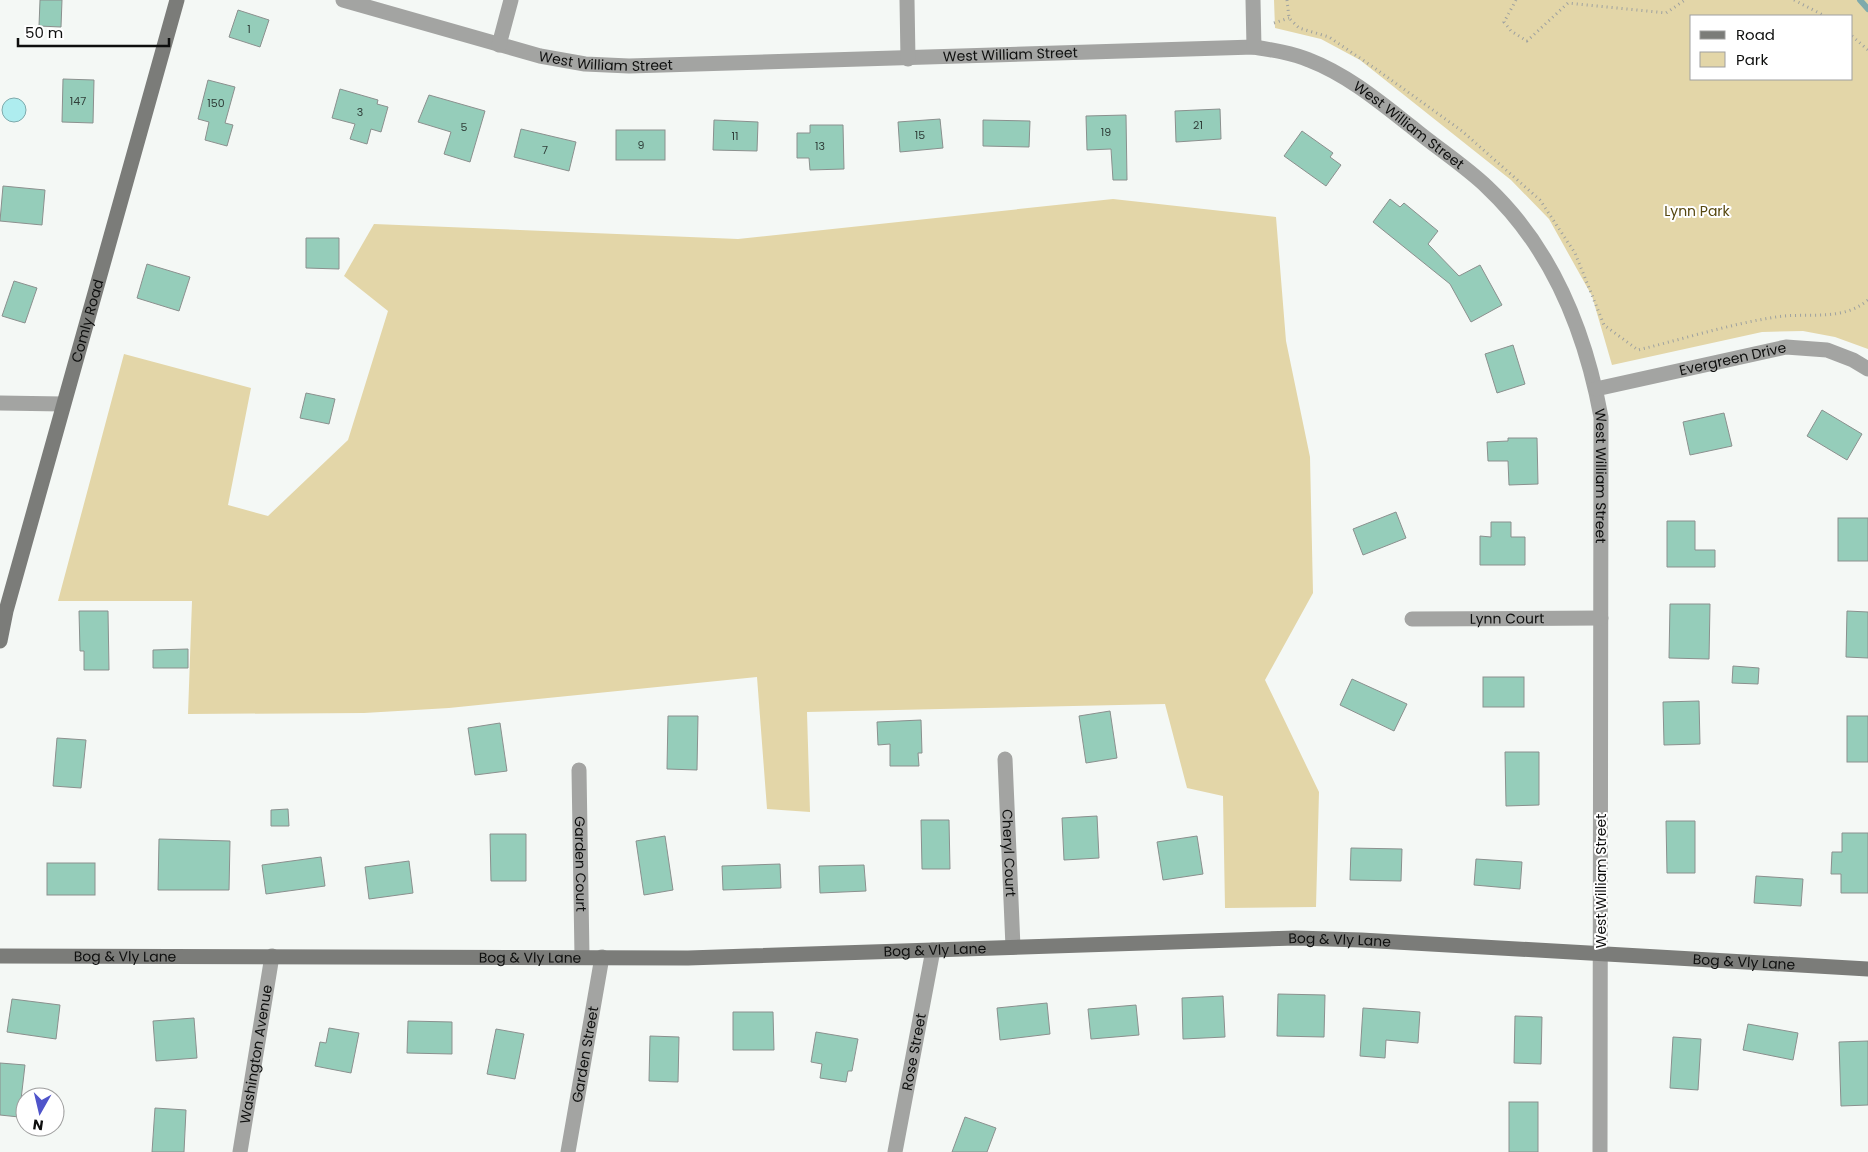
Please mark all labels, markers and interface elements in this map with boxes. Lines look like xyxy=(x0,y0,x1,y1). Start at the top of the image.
scale bar xyxy=(18,15,169,47)
legend xyxy=(1690,15,1853,80)
house number: 1 xyxy=(247,21,251,37)
text: 50 m xyxy=(25,22,63,43)
text: Road xyxy=(1736,24,1775,45)
street label: West William Street xyxy=(943,42,1078,66)
street label: West William Street xyxy=(537,46,673,76)
text: Park xyxy=(1736,49,1768,70)
street label: West William Street xyxy=(1349,76,1468,174)
house number: 147 xyxy=(70,93,86,109)
house number: 150 xyxy=(207,95,225,111)
house number: 3 xyxy=(357,104,363,120)
house number: 21 xyxy=(1193,117,1203,133)
house number: 5 xyxy=(461,119,468,135)
house number: 19 xyxy=(1101,124,1111,140)
house number: 15 xyxy=(915,127,925,143)
house number: 11 xyxy=(731,128,739,144)
house number: 9 xyxy=(638,137,645,153)
house number: 13 xyxy=(815,138,825,154)
house number: 7 xyxy=(542,142,548,158)
park label: Lynn Park xyxy=(1664,201,1731,221)
street label: Comly Road xyxy=(66,277,108,365)
street label: Evergreen Drive xyxy=(1677,337,1788,380)
street label: West William Street xyxy=(1590,407,1612,543)
street label: Lynn Court xyxy=(1470,608,1544,629)
street label: Cheryl Court xyxy=(997,809,1021,897)
street label: West William Street xyxy=(1591,814,1611,948)
street label: Garden Court xyxy=(570,816,591,912)
street label: Bog & Vly Lane xyxy=(1288,928,1392,952)
street label: Bog & Vly Lane xyxy=(883,938,987,962)
street label: Bog & Vly Lane xyxy=(74,946,177,967)
street label: Bog & Vly Lane xyxy=(479,947,582,968)
street label: Bog & Vly Lane xyxy=(1692,949,1796,975)
street label: Washington Avenue xyxy=(235,983,277,1125)
street label: Garden Street xyxy=(567,1005,603,1104)
street label: Rose Street xyxy=(897,1011,931,1092)
north arrow xyxy=(15,1087,65,1137)
text: N xyxy=(32,1114,45,1136)

